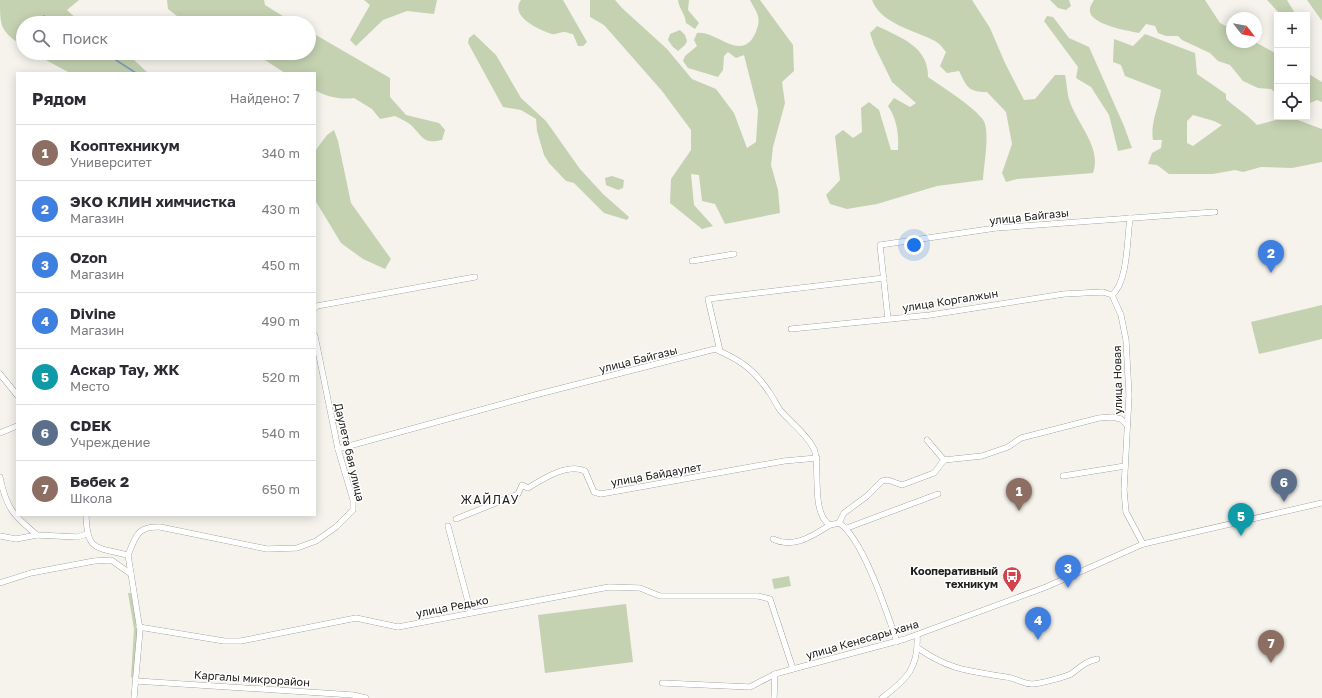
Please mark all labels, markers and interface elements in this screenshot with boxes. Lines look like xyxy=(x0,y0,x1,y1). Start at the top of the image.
north arrow xyxy=(1226,12,1262,48)
map controls xyxy=(1274,12,1310,120)
button: + xyxy=(1274,12,1310,48)
search box xyxy=(16,16,316,60)
icon: search xyxy=(30,27,52,49)
text: Поиск xyxy=(62,29,108,47)
button: − xyxy=(1274,48,1310,84)
button: locate xyxy=(1274,84,1310,120)
text: Рядом xyxy=(32,88,86,109)
text: Найдено: 7 xyxy=(230,90,300,106)
text: Кооптехникум xyxy=(70,136,180,154)
text: 1 xyxy=(42,145,48,161)
text: 340 m xyxy=(262,145,300,161)
text: Университет xyxy=(70,154,152,170)
text: ЭКО КЛИН химчистка xyxy=(70,192,236,210)
text: 2 xyxy=(41,201,49,217)
text: 430 m xyxy=(262,201,300,217)
street label: улица Байгазы xyxy=(988,205,1070,227)
text: Магазин xyxy=(70,210,124,226)
your location xyxy=(904,235,924,255)
pin: 2 xyxy=(1258,240,1284,273)
text: Ozon xyxy=(70,248,107,266)
text: 3 xyxy=(41,257,49,273)
text: 450 m xyxy=(262,257,300,273)
text: Магазин xyxy=(70,266,124,282)
street label: улица Коргалжын xyxy=(901,286,999,314)
text: Divine xyxy=(70,304,116,322)
text: 4 xyxy=(41,313,49,329)
text: 490 m xyxy=(261,313,300,329)
text: Магазин xyxy=(70,322,124,338)
street label: улица Байгазы xyxy=(598,343,678,375)
street label: улица Новая xyxy=(1110,346,1124,414)
text: Аскар Тау, ЖК xyxy=(70,360,179,378)
text: 5 xyxy=(41,369,49,385)
text: 520 m xyxy=(262,369,300,385)
text: Место xyxy=(70,378,110,394)
street label: Даулета бая улица xyxy=(332,401,368,503)
text: CDEK xyxy=(70,416,112,434)
text: 6 xyxy=(41,425,49,441)
text: 540 m xyxy=(262,425,300,441)
text: Учреждение xyxy=(70,434,150,450)
street label: улица Байдаулет xyxy=(610,460,703,488)
pin: 6 xyxy=(1271,469,1297,502)
text: Бөбек 2 xyxy=(70,472,129,490)
pin: 1 xyxy=(1006,478,1032,511)
text: 7 xyxy=(41,481,49,497)
text: 650 m xyxy=(262,481,300,497)
text: Школа xyxy=(70,490,112,506)
district label: ЖАЙЛАУ xyxy=(461,492,519,507)
pin: 5 xyxy=(1228,503,1254,536)
pin: 3 xyxy=(1055,555,1081,588)
place label: Кооперативный техникум xyxy=(910,564,998,590)
bus stop icon: Кооперативный техникум xyxy=(1001,565,1023,593)
street label: улица Редько xyxy=(415,593,490,619)
pin: 4 xyxy=(1025,607,1051,640)
street label: улица Кенесары хана xyxy=(804,617,920,661)
pin: 7 xyxy=(1258,630,1284,663)
street label: Каргалы микрорайон xyxy=(194,667,310,689)

